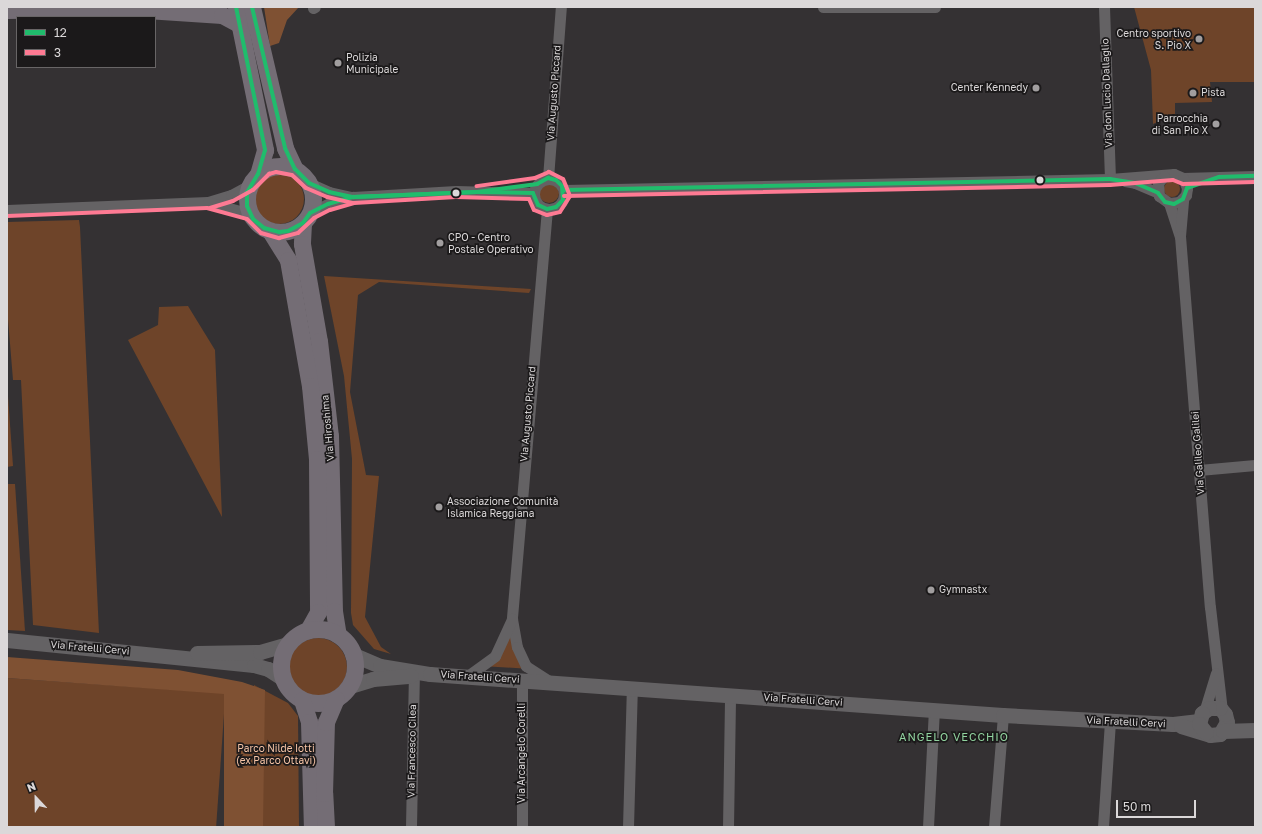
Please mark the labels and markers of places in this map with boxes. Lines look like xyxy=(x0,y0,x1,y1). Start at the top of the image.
place label: Centro sportivo S. Pio X xyxy=(1116,27,1191,50)
marker: Centro sportivo S. Pio X xyxy=(1194,34,1204,44)
place label: Polizia Municipale xyxy=(346,51,398,74)
marker: Polizia Municipale xyxy=(333,58,343,68)
place label: Center Kennedy xyxy=(951,82,1028,94)
marker: Center Kennedy xyxy=(1031,83,1041,93)
place label: Pista xyxy=(1201,87,1225,99)
marker: Pista xyxy=(1188,88,1198,98)
place label: Parrocchia di San Pio X xyxy=(1152,112,1208,136)
marker: Parrocchia di San Pio X xyxy=(1211,119,1221,129)
unlabelled marker xyxy=(1035,175,1045,185)
unlabelled marker xyxy=(451,188,461,198)
place label: CPO - Centro Postale Operativo xyxy=(448,231,534,254)
marker: CPO - Centro Postale Operativo xyxy=(435,238,445,248)
place label: Associazione Comunità Islamica Reggiana xyxy=(447,495,558,518)
marker: Associazione Comunità Islamica Reggiana xyxy=(434,502,444,512)
place label: Gymnastx xyxy=(939,584,987,596)
marker: Gymnastx xyxy=(926,585,936,595)

